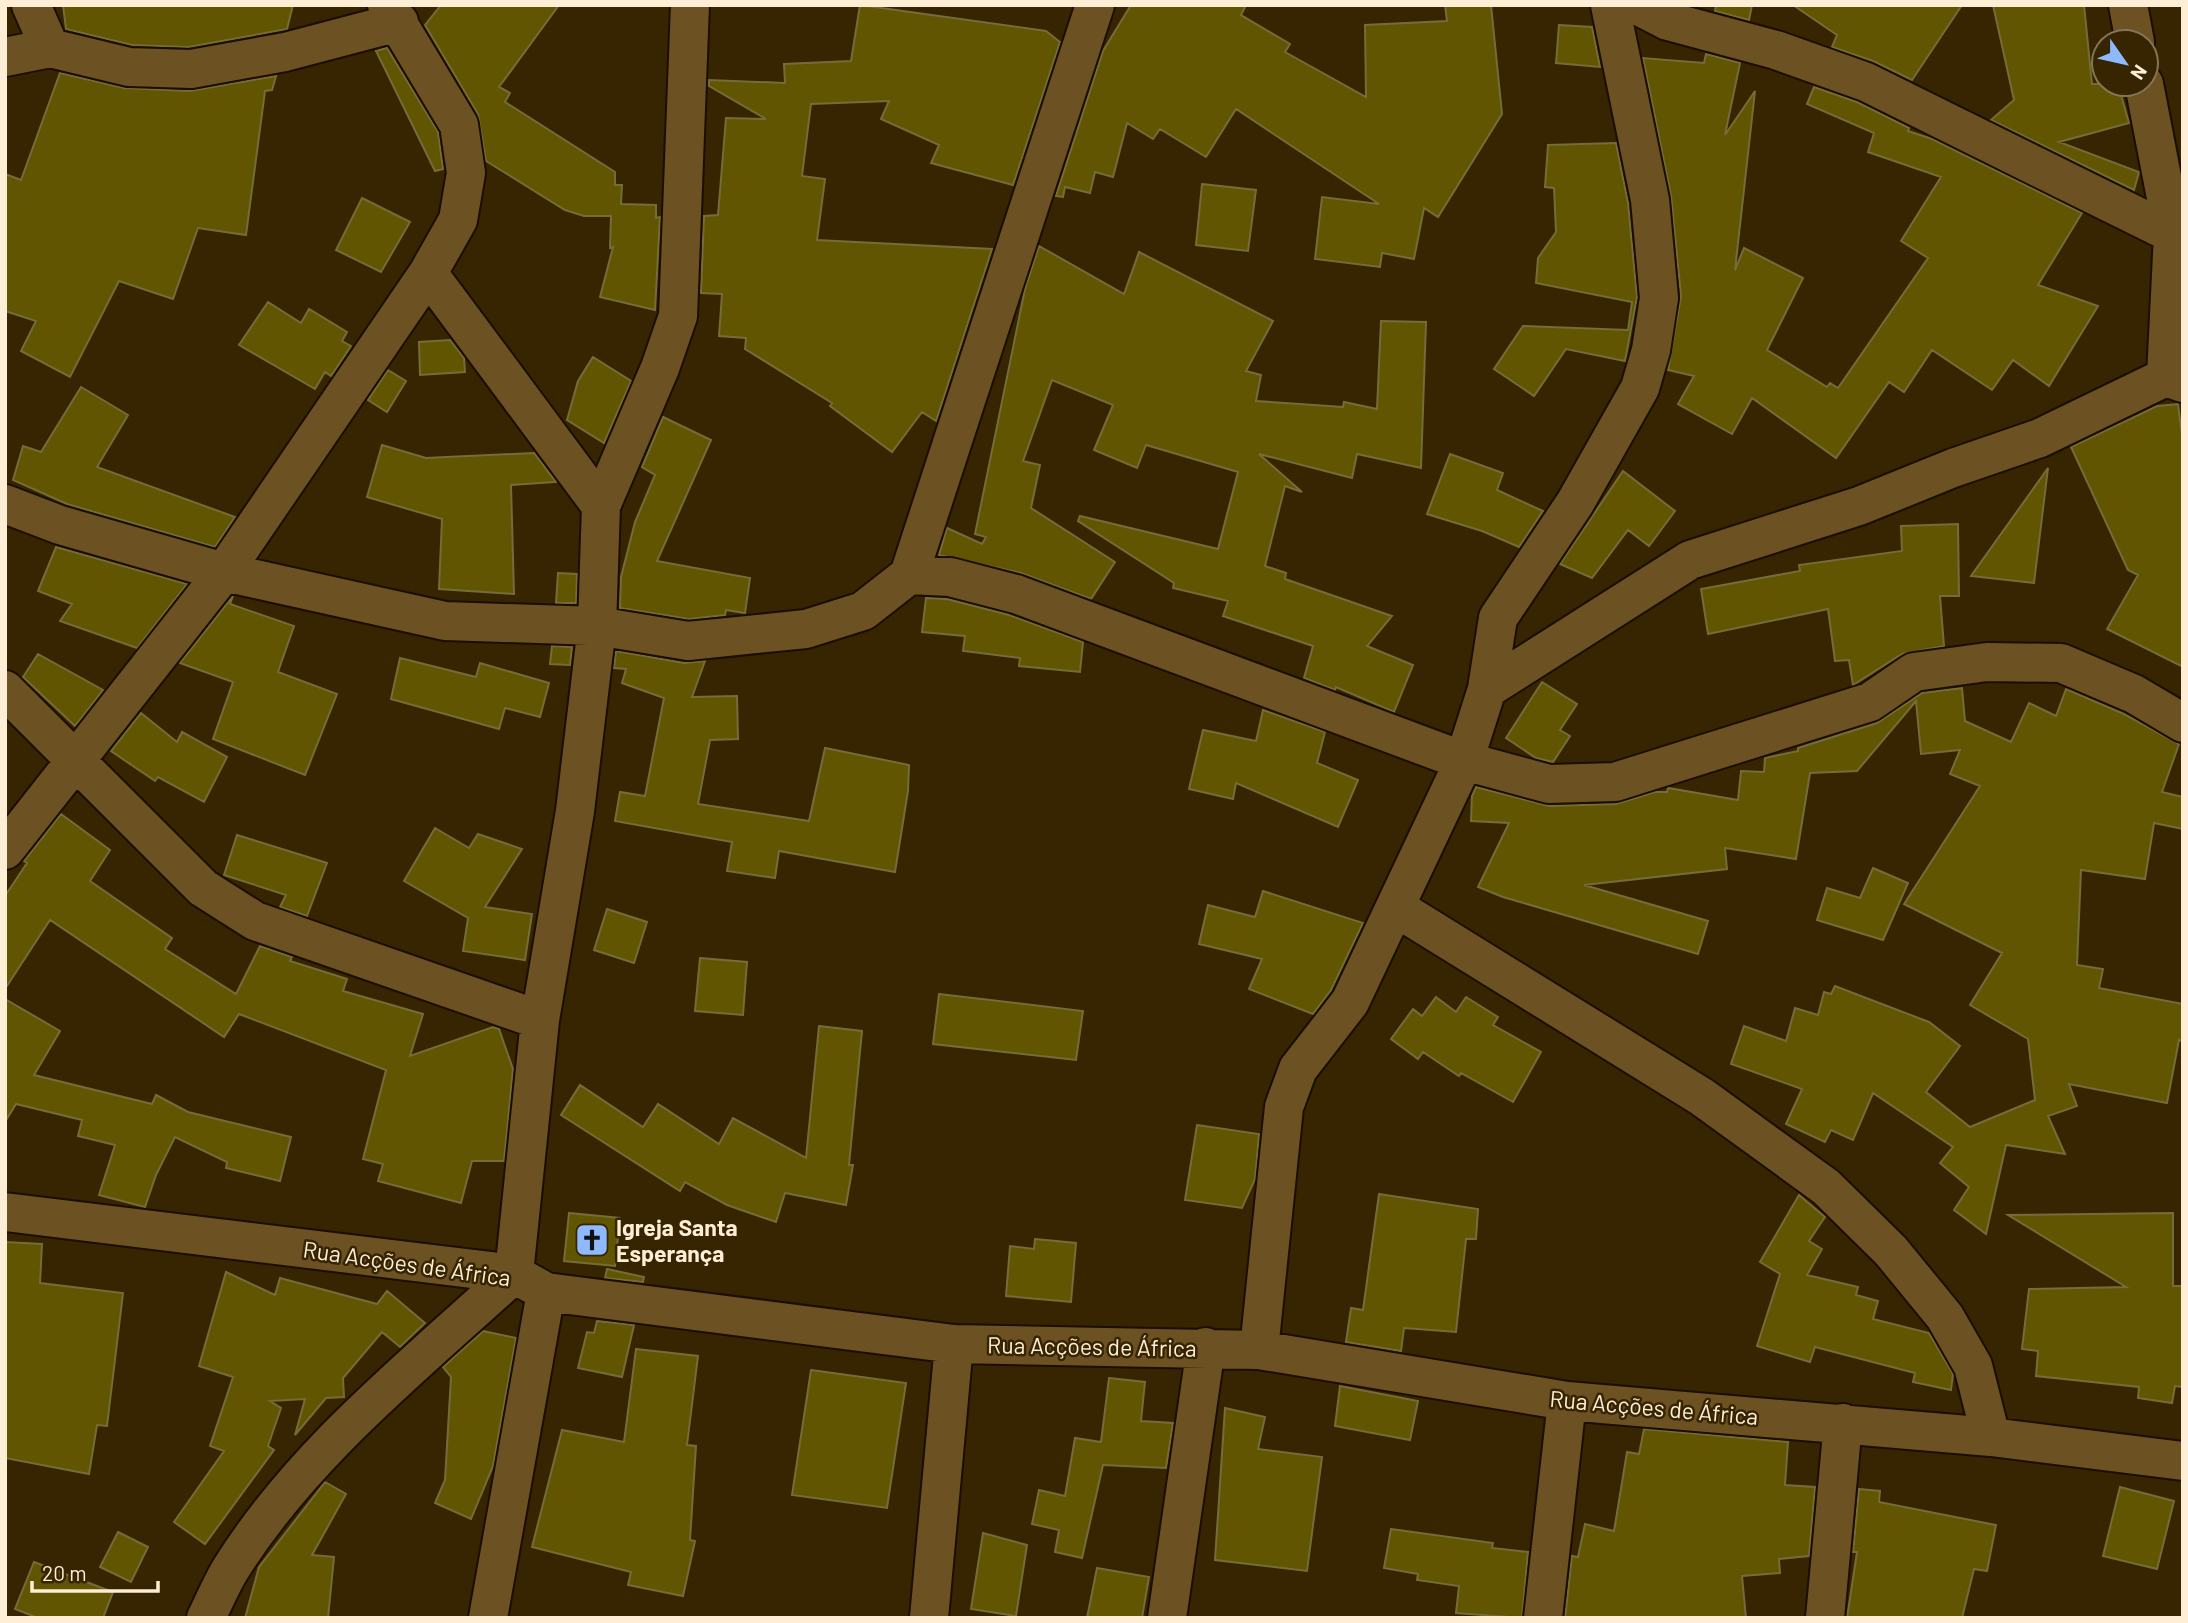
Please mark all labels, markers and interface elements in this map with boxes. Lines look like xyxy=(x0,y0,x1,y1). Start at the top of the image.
north arrow xyxy=(2090,28,2160,98)
text: N xyxy=(2126,61,2153,84)
place label: Igreja Santa Esperança xyxy=(616,1213,738,1267)
church icon: Igreja Santa Esperança xyxy=(573,1221,611,1259)
street label: Rua Acções de África xyxy=(301,1235,513,1291)
street label: Rua Acções de África xyxy=(987,1330,1197,1362)
street label: Rua Acções de África xyxy=(1548,1384,1760,1430)
scale bar xyxy=(32,1550,158,1594)
text: 20 m xyxy=(42,1560,87,1585)

